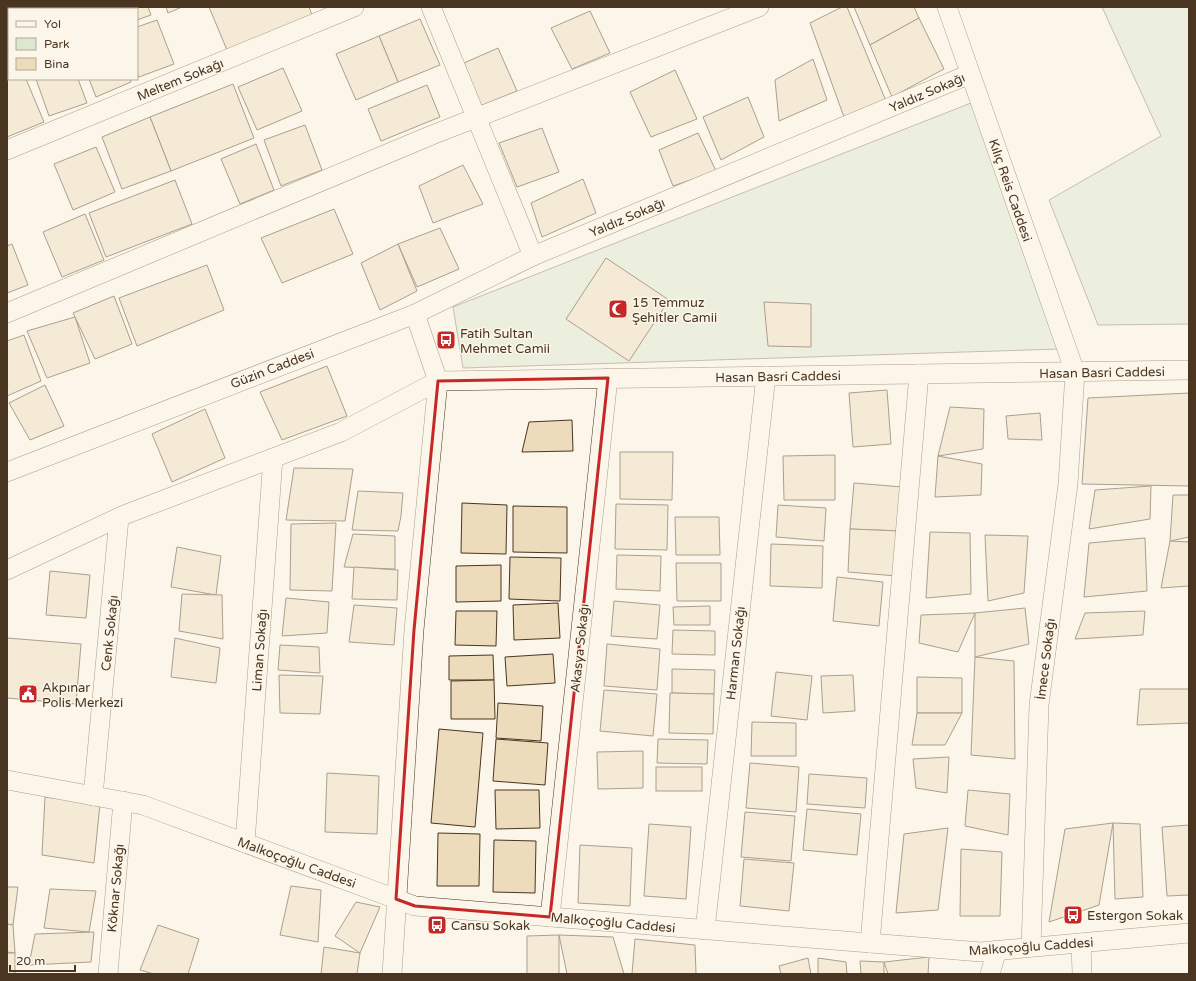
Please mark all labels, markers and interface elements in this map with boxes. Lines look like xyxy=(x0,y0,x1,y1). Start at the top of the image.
legend xyxy=(8,8,138,80)
text: Yol xyxy=(44,17,61,31)
text: Park xyxy=(44,37,70,51)
street label: Meltem Sokağı xyxy=(135,55,226,105)
text: Bina xyxy=(44,57,69,71)
street label: Yaldız Sokağı xyxy=(887,70,968,116)
street label: Kılıç Reis Caddesi xyxy=(985,137,1035,244)
street label: Yaldız Sokağı xyxy=(587,195,668,241)
place label: 15 Temmuz Şehitler Camii xyxy=(632,295,717,326)
mosque icon: 15 Temmuz Şehitler Camii xyxy=(607,298,629,320)
place label: Fatih Sultan Mehmet Camii xyxy=(460,326,550,357)
bus stop icon: Fatih Sultan Mehmet Camii xyxy=(435,329,457,351)
street label: Güzin Caddesi xyxy=(228,346,316,392)
street label: Hasan Basri Caddesi xyxy=(1039,364,1165,382)
street label: Hasan Basri Caddesi xyxy=(715,368,841,386)
street label: Cenk Sokağı xyxy=(98,594,122,672)
street label: Akasya Sokağı xyxy=(567,603,593,693)
street label: Harman Sokağı xyxy=(723,605,749,701)
street label: Liman Sokağı xyxy=(249,608,271,692)
street label: İmece Sokağı xyxy=(1033,617,1059,701)
place label: Akpınar Polis Merkezi xyxy=(42,680,123,711)
public building icon: Akpınar Polis Merkezi xyxy=(17,683,39,705)
street label: Malkoçoğlu Caddesi xyxy=(235,834,358,892)
street label: Köknar Sokağı xyxy=(104,843,128,933)
bus stop icon: Estergon Sokak xyxy=(1062,904,1084,926)
place label: Estergon Sokak xyxy=(1087,908,1183,924)
street label: Malkoçoğlu Caddesi xyxy=(550,910,676,936)
bus stop icon: Cansu Sokak xyxy=(426,914,448,936)
place label: Cansu Sokak xyxy=(451,918,530,934)
street label: Malkoçoğlu Caddesi xyxy=(968,935,1094,959)
scale bar xyxy=(10,947,75,973)
text: 20 m xyxy=(16,954,45,968)

